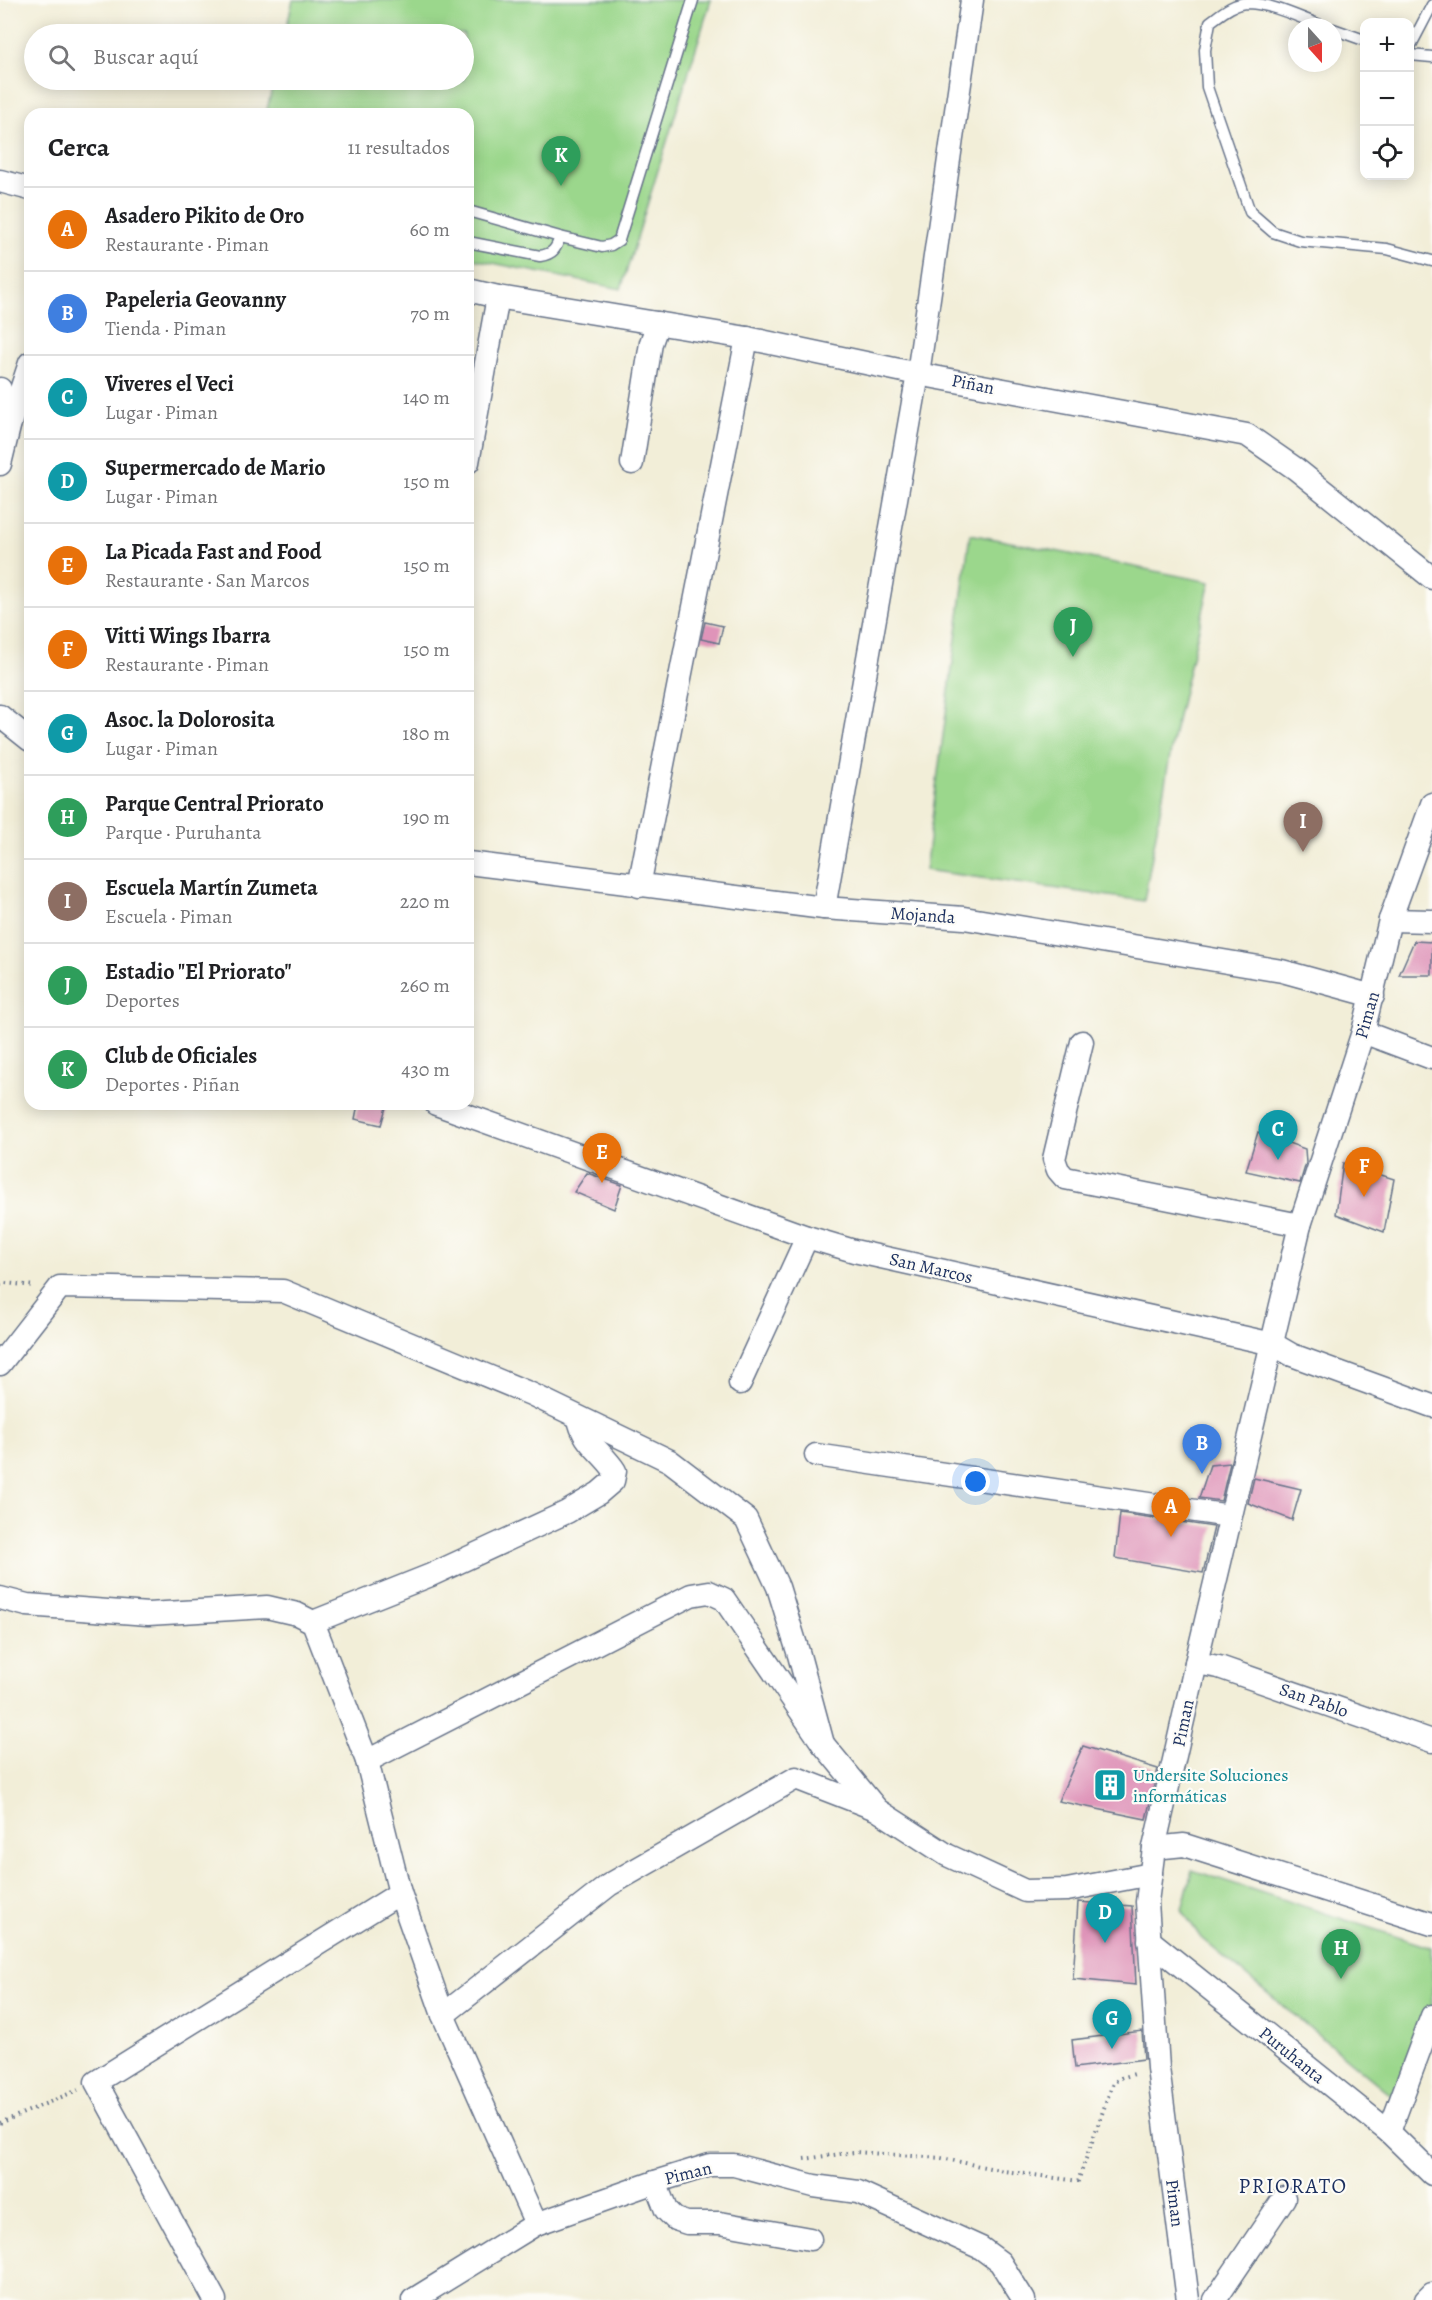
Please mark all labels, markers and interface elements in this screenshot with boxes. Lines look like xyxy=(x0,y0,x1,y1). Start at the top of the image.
north arrow xyxy=(1288,18,1342,72)
map controls xyxy=(1360,18,1414,180)
button: + xyxy=(1360,18,1414,72)
search box xyxy=(24,24,474,90)
icon: search xyxy=(45,41,78,74)
text: Buscar aquí xyxy=(93,42,199,72)
button: − xyxy=(1360,72,1414,126)
button: locate xyxy=(1360,126,1414,180)
text: Cerca xyxy=(48,130,110,165)
text: 11 resultados xyxy=(348,134,450,161)
pin: K xyxy=(542,136,580,186)
text: Asadero Pikito de Oro xyxy=(105,201,304,231)
text: A xyxy=(61,216,74,243)
text: 60 m xyxy=(410,216,450,243)
text: Restaurante · Piman xyxy=(105,231,269,258)
text: Papeleria Geovanny xyxy=(105,285,286,315)
text: B xyxy=(61,300,74,327)
text: 70 m xyxy=(410,300,450,327)
text: Tienda · Piman xyxy=(105,315,226,342)
street label: Piñan xyxy=(950,368,997,400)
text: Viveres el Veci xyxy=(105,369,234,399)
text: C xyxy=(61,384,74,411)
text: 140 m xyxy=(403,384,450,411)
text: Lugar · Piman xyxy=(105,399,218,426)
text: Supermercado de Mario xyxy=(105,453,326,483)
text: D xyxy=(61,468,74,495)
text: 150 m xyxy=(403,468,450,495)
text: Lugar · Piman xyxy=(105,483,218,510)
text: La Picada Fast and Food xyxy=(105,537,322,567)
text: E xyxy=(62,552,73,579)
text: 150 m xyxy=(403,552,450,579)
text: Restaurante · San Marcos xyxy=(105,567,310,594)
pin: J xyxy=(1054,608,1092,657)
text: Vitti Wings Ibarra xyxy=(105,621,271,651)
text: F xyxy=(62,636,73,663)
text: 150 m xyxy=(403,636,450,663)
text: Restaurante · Piman xyxy=(105,651,269,678)
text: Asoc. la Dolorosita xyxy=(105,705,275,735)
text: G xyxy=(61,720,74,747)
text: 180 m xyxy=(402,720,450,747)
text: Lugar · Piman xyxy=(105,735,218,762)
text: Parque Central Priorato xyxy=(105,789,324,819)
pin: I xyxy=(1284,802,1322,852)
text: H xyxy=(60,804,75,831)
text: 190 m xyxy=(403,804,450,831)
text: Parque · Puruhanta xyxy=(105,819,262,846)
text: Escuela Martín Zumeta xyxy=(105,873,318,903)
text: I xyxy=(64,888,71,915)
text: 220 m xyxy=(400,888,450,915)
street label: Mojanda xyxy=(890,901,957,929)
text: Escuela · Piman xyxy=(105,903,233,930)
text: Estadio "El Priorato" xyxy=(105,957,292,987)
text: J xyxy=(64,972,71,999)
text: 260 m xyxy=(400,972,450,999)
text: Deportes xyxy=(105,987,180,1014)
street label: Piman xyxy=(1349,988,1385,1041)
text: Club de Oficiales xyxy=(105,1041,257,1071)
text: K xyxy=(61,1056,74,1083)
text: 430 m xyxy=(401,1056,450,1083)
text: Deportes · Piñan xyxy=(105,1071,240,1098)
pin: C xyxy=(1258,1110,1298,1160)
pin: E xyxy=(582,1134,622,1183)
pin: F xyxy=(1344,1148,1384,1197)
street label: San Marcos xyxy=(887,1247,975,1289)
pin: B xyxy=(1182,1424,1222,1474)
your location xyxy=(961,1467,990,1496)
pin: A xyxy=(1152,1488,1190,1537)
street label: San Pablo xyxy=(1276,1677,1352,1723)
street label: Piman xyxy=(1166,1697,1200,1749)
place label: Undersite Soluciones informáticas xyxy=(1133,1763,1288,1808)
building icon: Undersite Soluciones informáticas xyxy=(1092,1767,1128,1803)
pin: D xyxy=(1086,1894,1124,1943)
pin: H xyxy=(1322,1930,1360,1979)
pin: G xyxy=(1092,2000,1132,2049)
street label: Puruhanta xyxy=(1254,2021,1331,2089)
street label: Piman xyxy=(662,2156,714,2190)
district label: PRIORATO xyxy=(1239,2172,1347,2200)
street label: Piman xyxy=(1160,2178,1190,2228)

